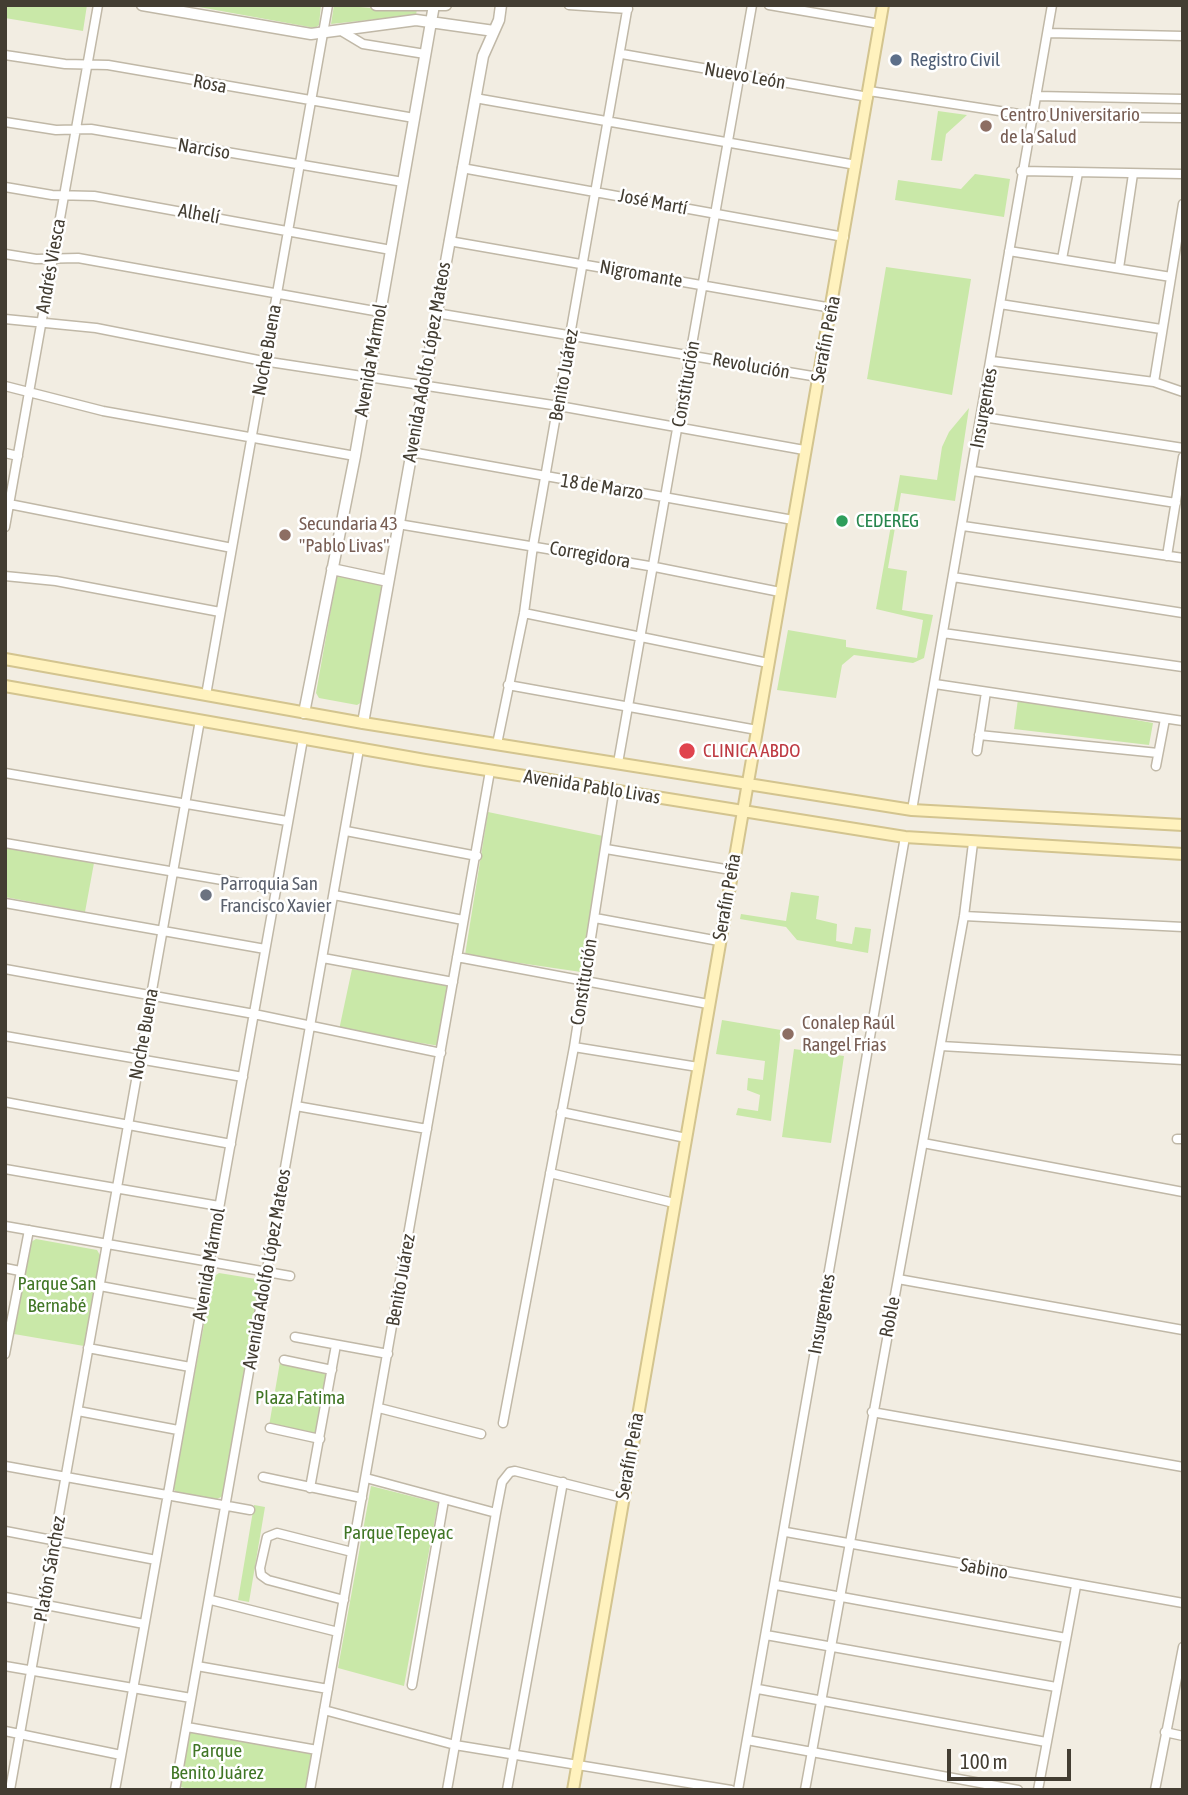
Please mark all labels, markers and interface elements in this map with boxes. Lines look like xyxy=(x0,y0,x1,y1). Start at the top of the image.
place label: Registro Civil xyxy=(910,49,1000,71)
marker: Registro Civil xyxy=(888,52,904,68)
street label: Nuevo León xyxy=(703,58,787,94)
street label: Rosa xyxy=(191,70,229,98)
place label: Centro Universitario de la Salud xyxy=(1000,104,1140,148)
marker: Centro Universitario de la Salud xyxy=(978,118,994,134)
street label: Narciso xyxy=(176,134,232,164)
street label: José Martí xyxy=(617,184,689,220)
street label: Alhelí xyxy=(177,199,221,229)
street label: Andrés Viesca xyxy=(31,217,71,315)
street label: Nigromante xyxy=(598,255,684,293)
street label: Avenida Adolfo López Mateos xyxy=(398,260,456,464)
street label: Serafín Peña xyxy=(806,294,846,384)
street label: Noche Buena xyxy=(248,302,286,398)
street label: Avenida Mármol xyxy=(350,302,392,418)
street label: Benito Juárez xyxy=(545,327,583,423)
street label: Constitución xyxy=(667,339,705,429)
street label: Revolución xyxy=(710,348,792,384)
street label: Insurgentes xyxy=(966,366,1002,450)
street label: 18 de Marzo xyxy=(559,469,645,505)
place label: CEDEREG xyxy=(856,510,919,532)
place label: Secundaria 43 "Pablo Livas" xyxy=(299,513,398,557)
marker: CEDEREG xyxy=(834,513,850,529)
marker: Secundaria 43 "Pablo Livas" xyxy=(277,527,293,543)
street label: Corregidora xyxy=(548,537,632,573)
place label: CLINICA ABDO xyxy=(703,740,800,762)
marker: CLINICA ABDO xyxy=(677,741,697,761)
street label: Avenida Pablo Livas xyxy=(522,765,662,809)
street label: Serafín Peña xyxy=(708,852,746,942)
place label: Parroquia San Francisco Xavier xyxy=(220,873,331,917)
marker: Parroquia San Francisco Xavier xyxy=(198,887,214,903)
street label: Constitución xyxy=(566,937,602,1027)
street label: Noche Buena xyxy=(125,986,163,1082)
place label: Conalep Raúl Rangel Frias xyxy=(802,1012,895,1056)
marker: Conalep Raúl Rangel Frias xyxy=(780,1026,796,1042)
street label: Avenida Adolfo López Mateos xyxy=(238,1167,296,1371)
street label: Avenida Mármol xyxy=(188,1206,230,1322)
street label: Benito Juárez xyxy=(382,1232,420,1328)
street label: Insurgentes xyxy=(804,1272,840,1356)
park label: Parque San Bernabé xyxy=(18,1273,96,1317)
street label: Roble xyxy=(875,1295,905,1339)
park label: Plaza Fatima xyxy=(255,1387,345,1409)
street label: Serafín Peña xyxy=(611,1411,649,1501)
street label: Platón Sánchez xyxy=(29,1514,71,1624)
park label: Parque Tepeyac xyxy=(343,1522,453,1544)
street label: Sabino xyxy=(958,1554,1010,1584)
scale bar xyxy=(950,1736,1074,1780)
park label: Parque Benito Juárez xyxy=(170,1740,264,1784)
text: 100 m xyxy=(960,1749,1008,1773)

